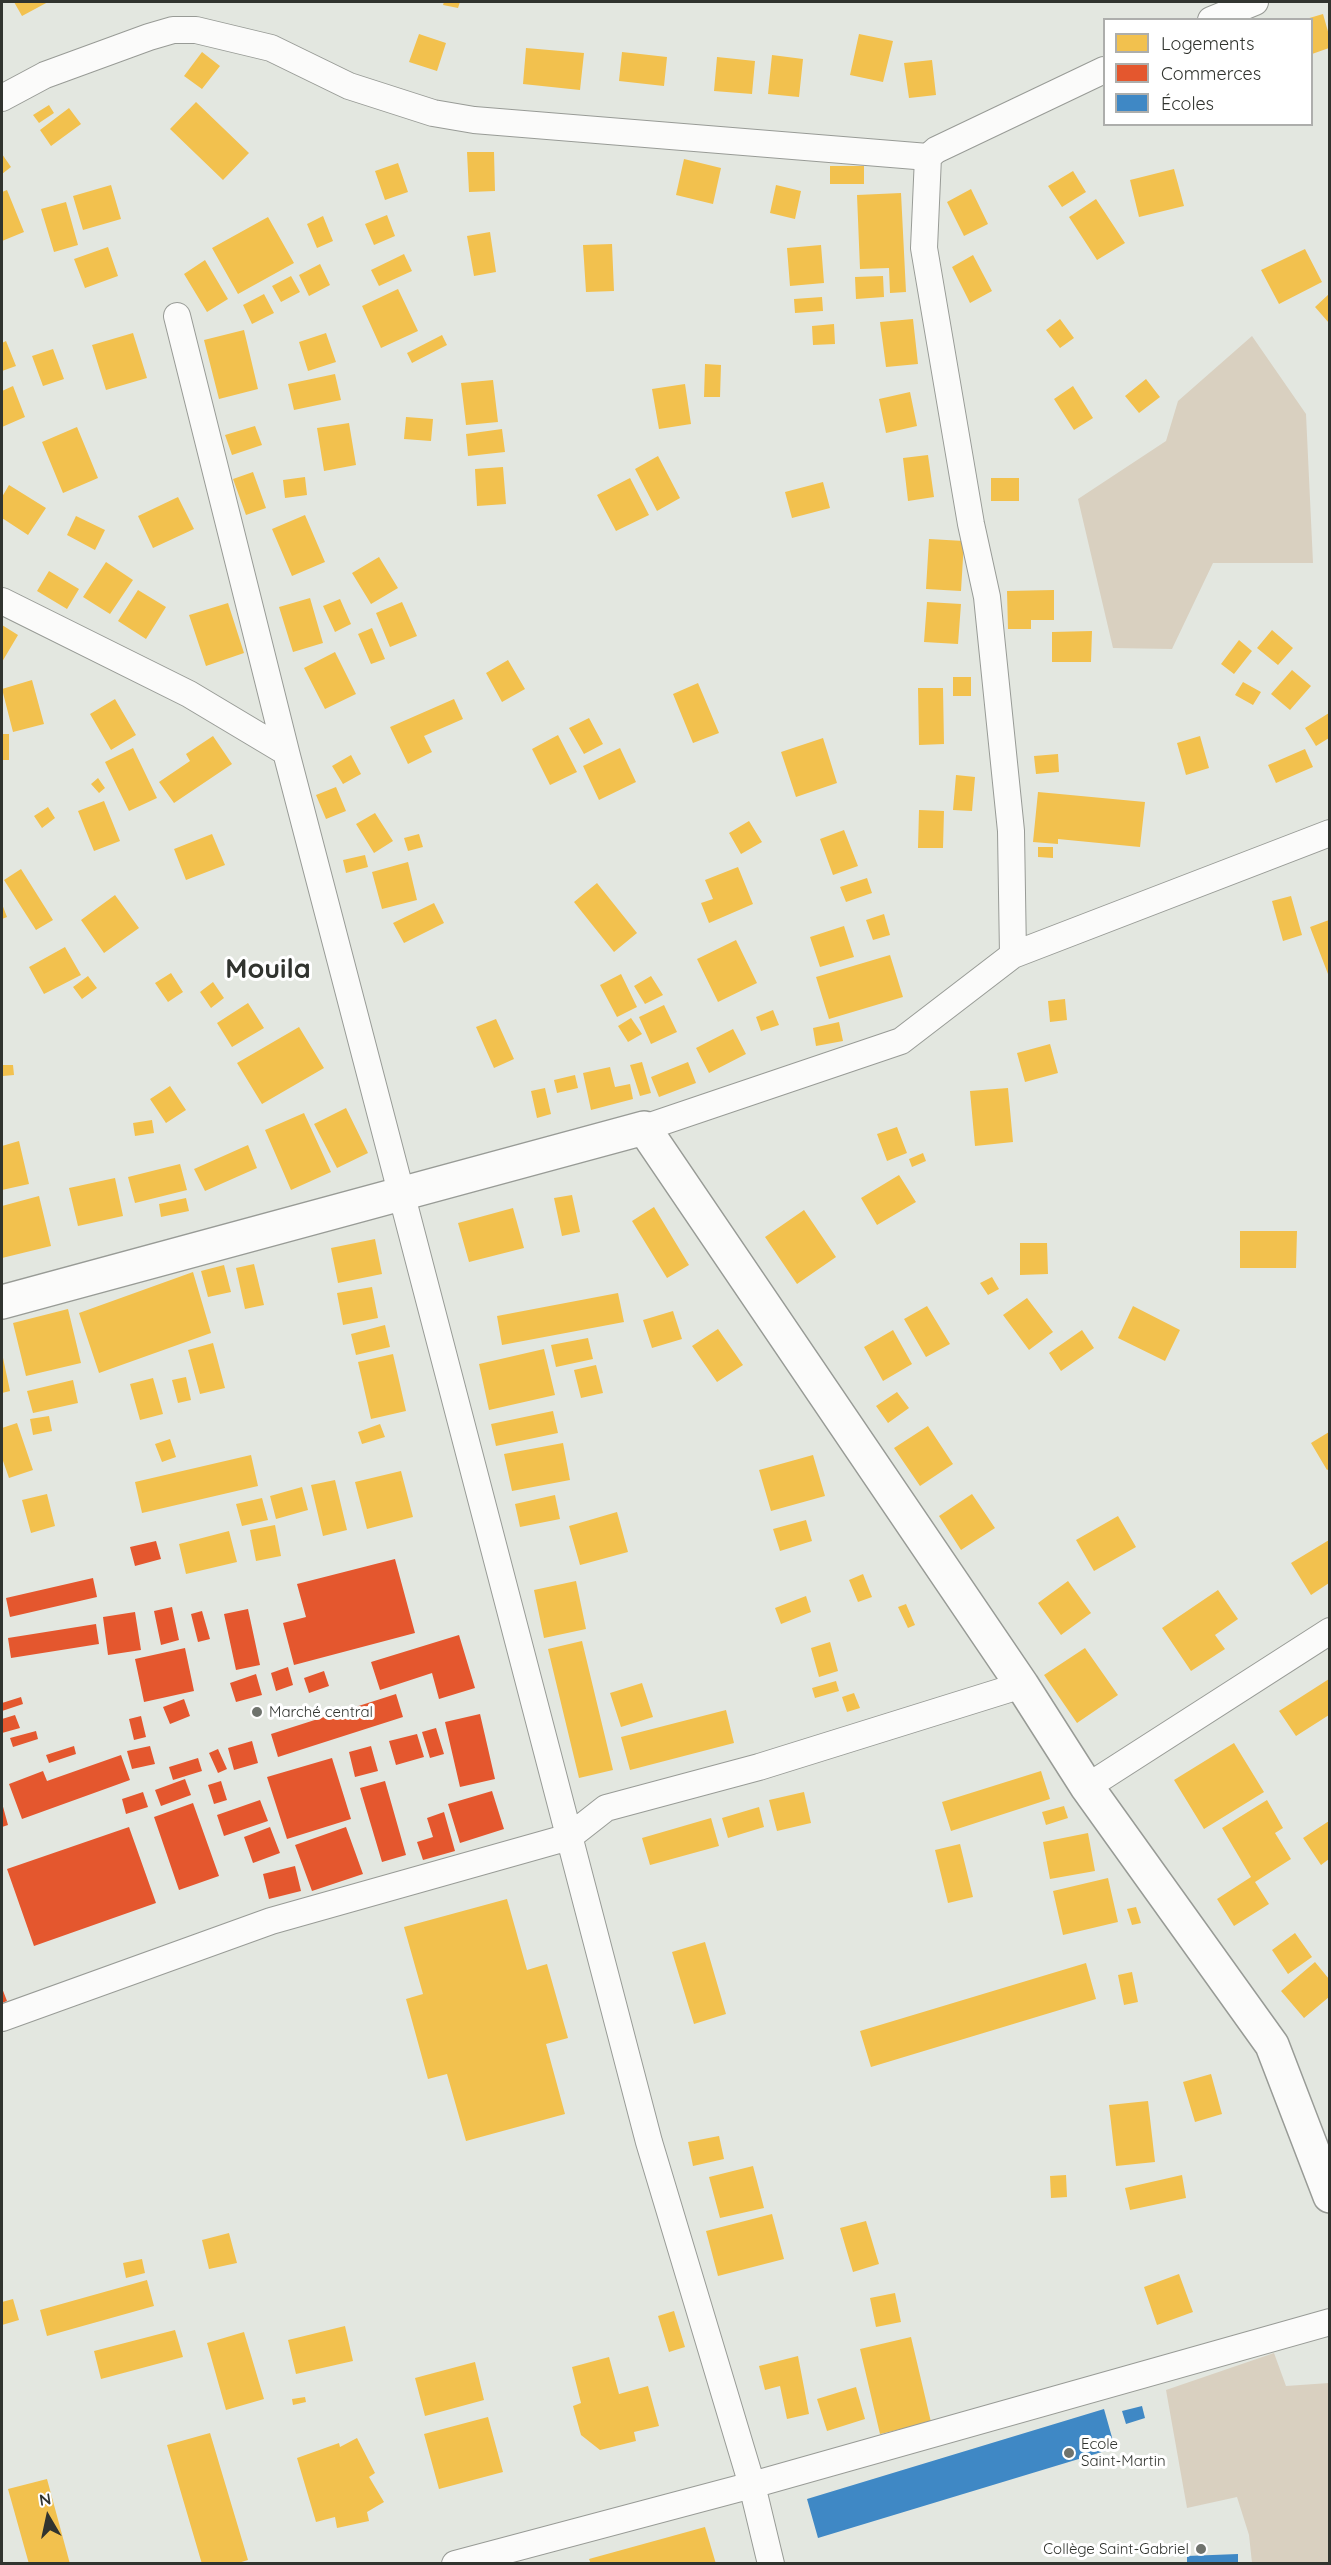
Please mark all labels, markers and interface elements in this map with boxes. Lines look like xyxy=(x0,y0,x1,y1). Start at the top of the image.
legend xyxy=(1103,18,1313,126)
text: Logements xyxy=(1161,32,1254,55)
text: Commerces xyxy=(1161,62,1261,85)
text: Écoles xyxy=(1161,92,1214,115)
district label: Mouila xyxy=(225,954,311,986)
place label: Marché central xyxy=(269,1703,373,1721)
marker: Marché central xyxy=(250,1705,264,1719)
place label: Ecole Saint-Martin xyxy=(1081,2435,1166,2470)
marker: Ecole Saint-Martin xyxy=(1062,2446,1076,2460)
north arrow xyxy=(18,2487,78,2547)
text: N xyxy=(38,2488,53,2510)
place label: Collège Saint-Gabriel xyxy=(1043,2540,1189,2558)
marker: Collège Saint-Gabriel xyxy=(1194,2542,1208,2556)

